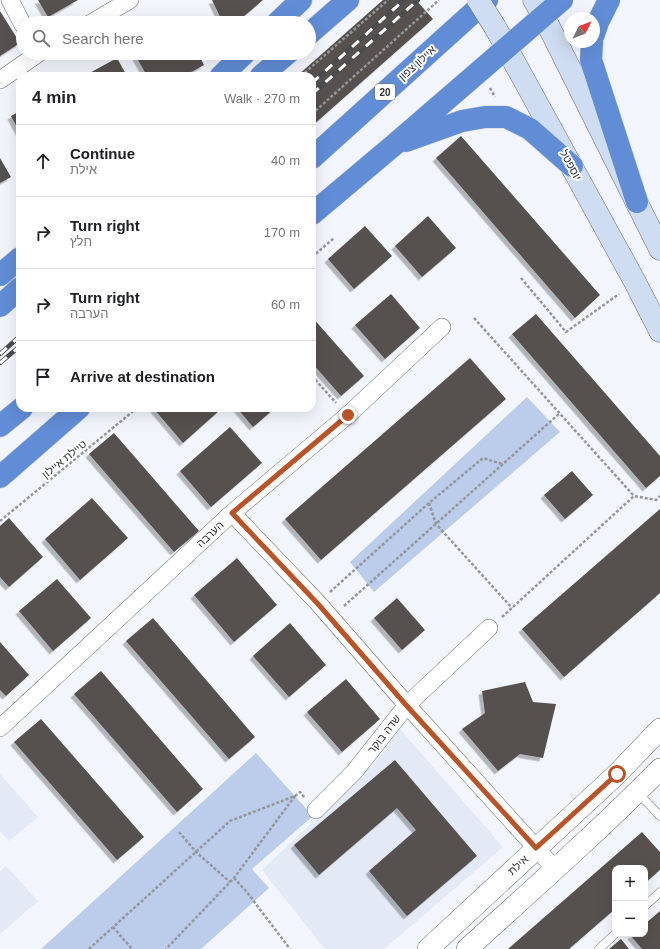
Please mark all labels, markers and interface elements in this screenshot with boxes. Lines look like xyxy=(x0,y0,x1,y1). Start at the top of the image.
north arrow xyxy=(564,12,600,48)
search box xyxy=(16,16,316,60)
icon: search xyxy=(30,27,52,49)
text: Search here xyxy=(62,30,144,47)
street label: איילון צפון xyxy=(396,43,438,83)
road number: 20 xyxy=(375,84,395,100)
text: 4 min xyxy=(32,88,76,107)
text: Walk · 270 m xyxy=(224,91,300,106)
text: Continue xyxy=(70,145,135,162)
street label: יוספטל xyxy=(558,148,584,182)
icon: ahead xyxy=(32,150,54,172)
text: 40 m xyxy=(271,153,300,168)
text: אילת xyxy=(70,162,97,177)
text: Turn right xyxy=(70,217,140,234)
icon: right xyxy=(32,222,54,244)
text: 170 m xyxy=(264,225,300,240)
text: חלץ xyxy=(70,234,92,249)
text: Turn right xyxy=(70,289,140,306)
icon: right xyxy=(32,294,54,316)
text: 60 m xyxy=(271,297,300,312)
text: הערבה xyxy=(70,306,108,321)
icon: arrive xyxy=(32,366,54,388)
text: Arrive at destination xyxy=(70,368,215,385)
route end xyxy=(339,406,357,424)
street label: טיילת איילון xyxy=(40,438,88,480)
street label: הערבה xyxy=(194,519,226,549)
street label: שדה בוקר xyxy=(365,712,403,756)
route start xyxy=(608,765,626,783)
street label: אילת xyxy=(506,853,531,877)
map controls xyxy=(612,865,648,937)
button: + xyxy=(612,865,648,901)
button: − xyxy=(612,901,648,937)

